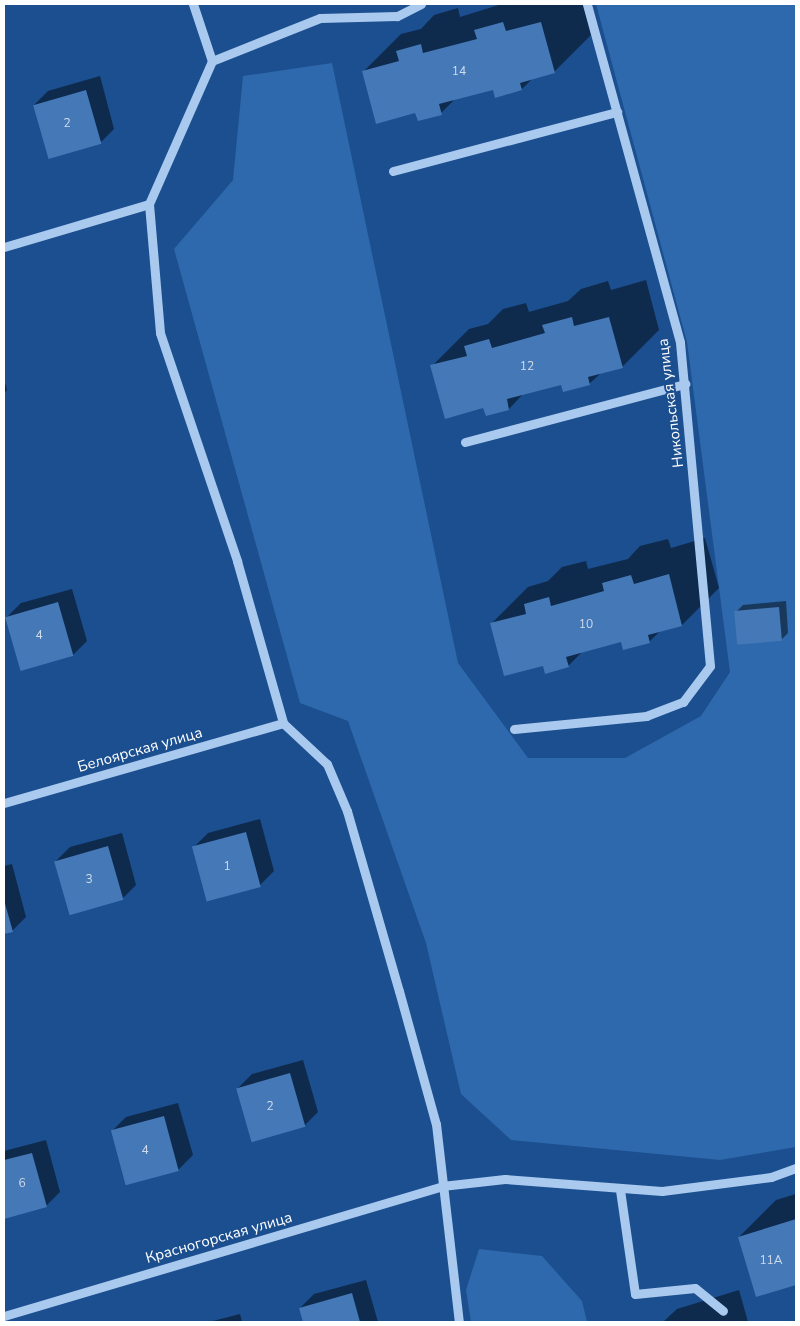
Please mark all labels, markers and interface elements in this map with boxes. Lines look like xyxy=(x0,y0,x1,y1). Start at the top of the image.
house number: 14 xyxy=(452,65,466,79)
house number: 2 xyxy=(63,117,71,131)
street label: Никольская улица xyxy=(654,337,688,469)
house number: 12 xyxy=(520,360,534,374)
house number: 10 xyxy=(579,618,593,632)
house number: 4 xyxy=(35,629,43,643)
street label: Белоярская улица xyxy=(76,724,204,776)
house number: 1 xyxy=(223,860,231,874)
house number: 3 xyxy=(85,873,93,887)
house number: 2 xyxy=(266,1100,274,1114)
house number: 4 xyxy=(141,1144,149,1158)
house number: 6 xyxy=(18,1177,26,1191)
street label: Красногорская улица xyxy=(144,1208,294,1268)
house number: 11А xyxy=(759,1254,783,1268)

